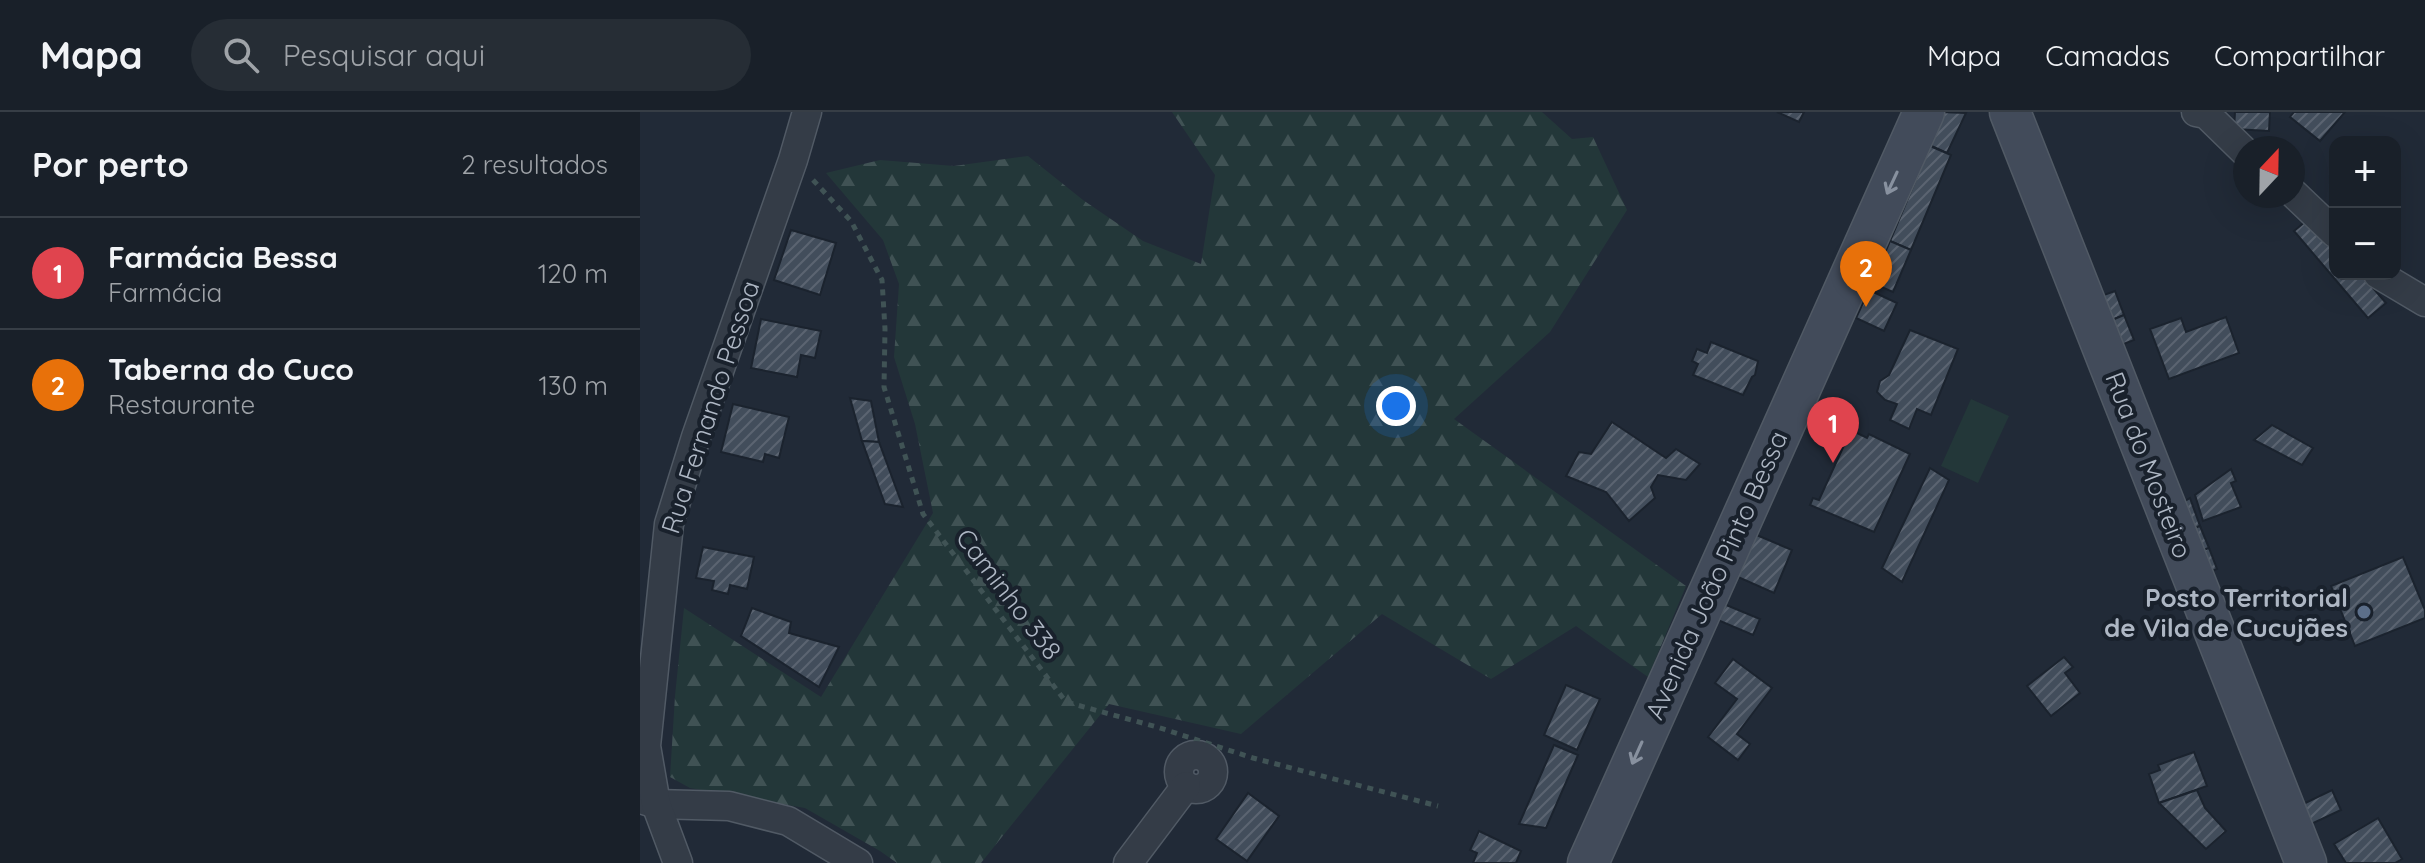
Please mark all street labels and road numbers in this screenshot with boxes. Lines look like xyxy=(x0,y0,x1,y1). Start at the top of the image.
street label: Rua Fernando Pessoa xyxy=(654,276,766,538)
street label: Rua do Mosteiro xyxy=(2098,367,2200,563)
street label: Avenida João Pinto Bessa xyxy=(1637,426,1795,724)
street label: Caminho 338 xyxy=(949,522,1069,666)

